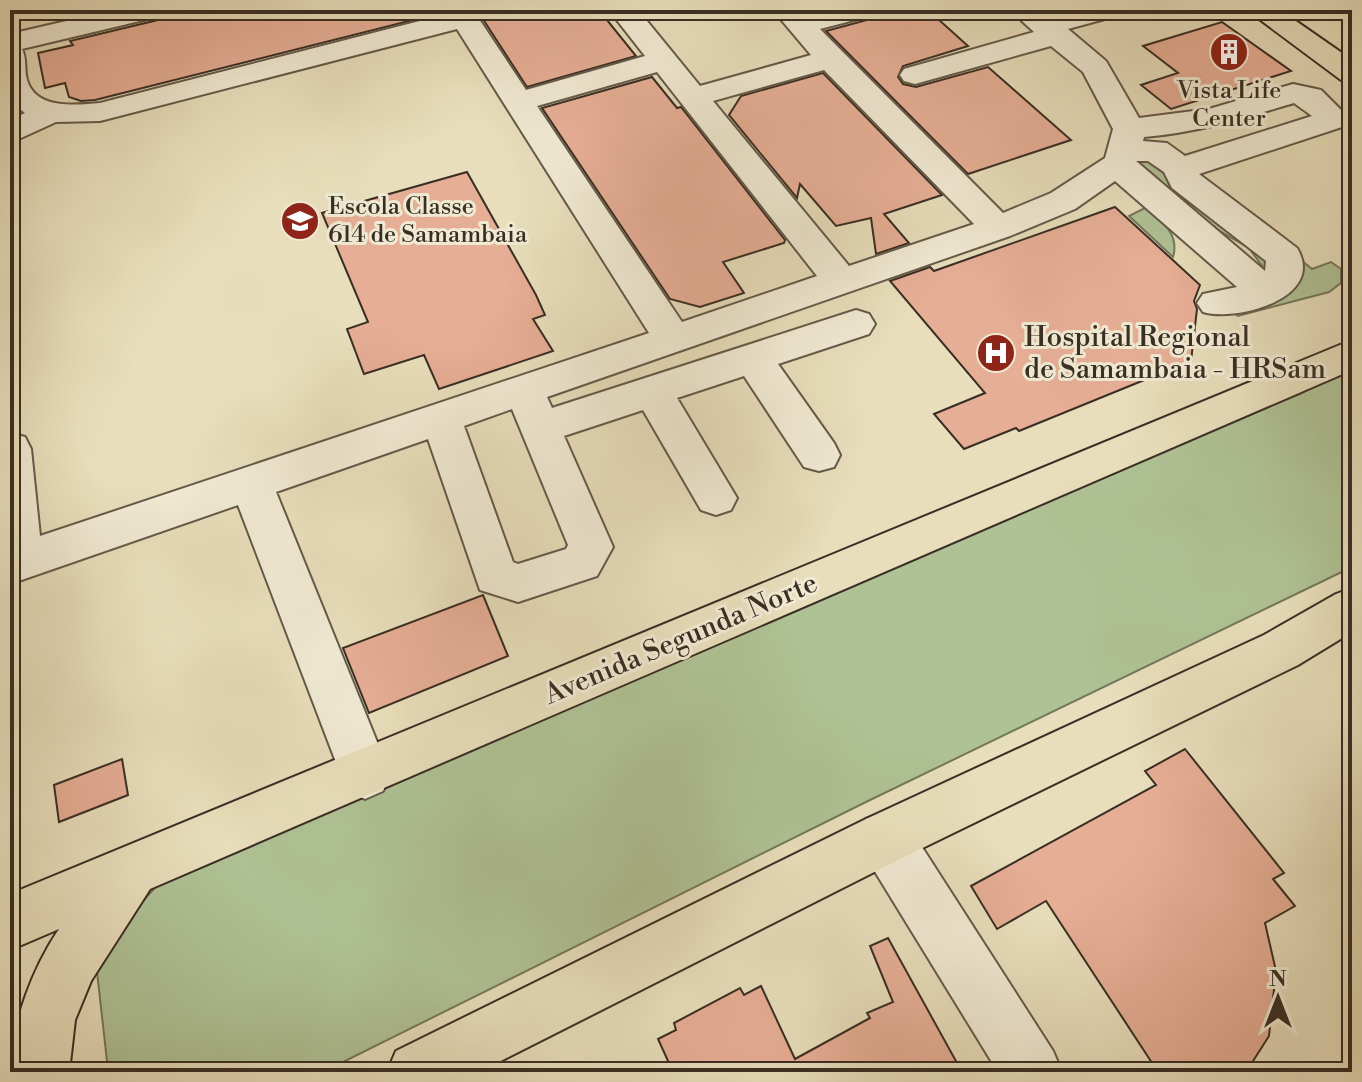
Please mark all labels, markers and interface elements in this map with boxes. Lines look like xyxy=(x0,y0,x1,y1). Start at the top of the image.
building icon: Vista Life Center xyxy=(1208,31,1250,73)
place label: Vista Life Center xyxy=(1176,76,1281,134)
place label: Escola Classe 614 de Samambaia xyxy=(328,192,528,250)
school or university icon: Escola Classe 614 de Samambaia xyxy=(279,200,321,242)
place label: Hospital Regional de Samambaia - HRSam xyxy=(1024,320,1326,387)
hospital icon: Hospital Regional de Samambaia - HRSam xyxy=(975,332,1017,374)
street label: Avenida Segunda Norte xyxy=(538,566,823,713)
north arrow xyxy=(1238,958,1318,1038)
text: N xyxy=(1269,966,1287,993)

